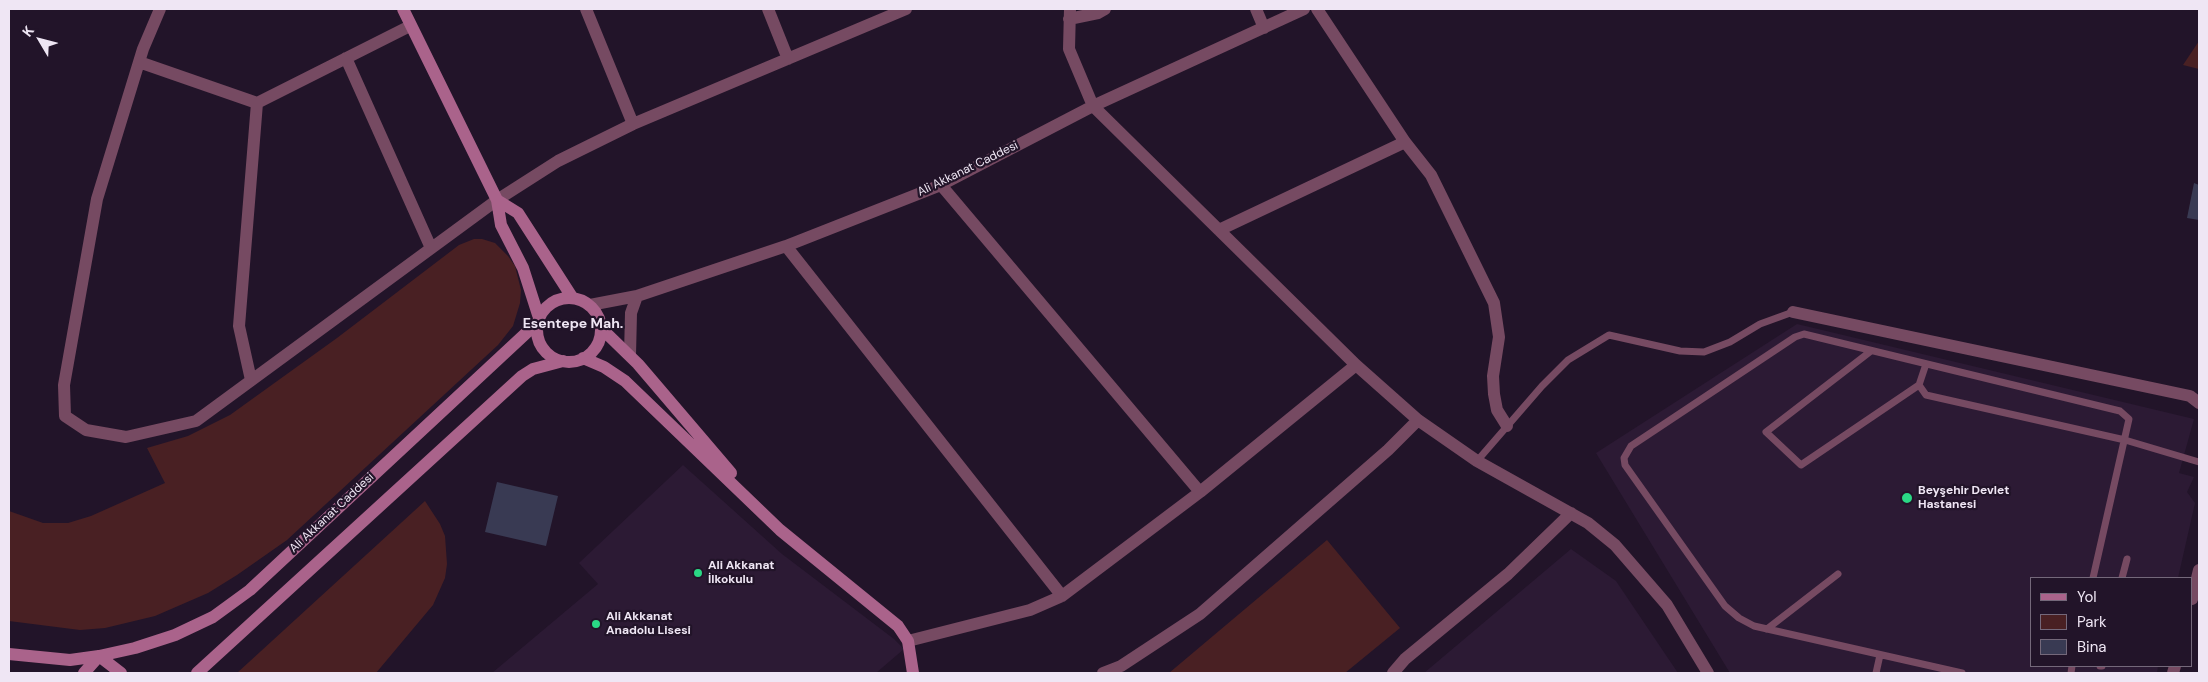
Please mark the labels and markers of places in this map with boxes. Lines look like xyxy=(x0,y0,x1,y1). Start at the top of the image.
place label: Beyşehir Devlet Hastanesi xyxy=(1918,484,2009,512)
marker: Beyşehir Devlet Hastanesi xyxy=(1900,491,1914,505)
place label: Ali Akkanat İlkokulu xyxy=(708,559,775,587)
marker: Ali Akkanat İlkokulu xyxy=(692,567,704,579)
place label: Ali Akkanat Anadolu Lisesi xyxy=(606,610,691,638)
marker: Ali Akkanat Anadolu Lisesi xyxy=(590,618,602,630)

